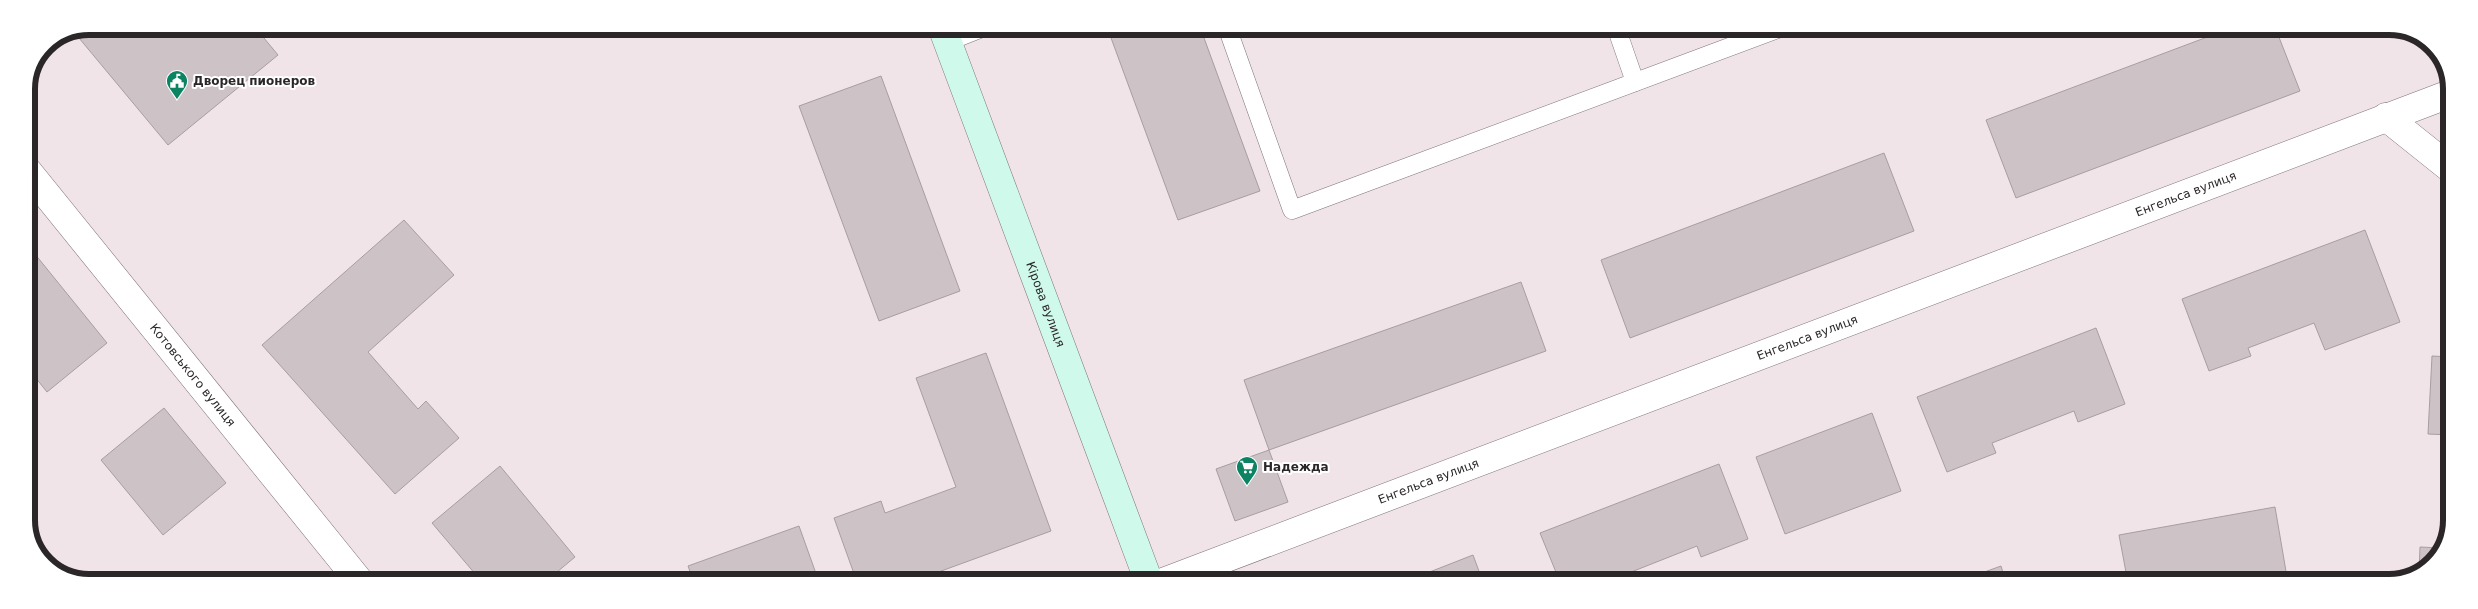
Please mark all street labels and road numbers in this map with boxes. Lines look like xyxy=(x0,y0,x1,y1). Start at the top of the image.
street label: Енгельса вулиця xyxy=(2133,168,2238,219)
street label: Кірова вулиця xyxy=(1023,260,1068,349)
street label: Енгельса вулиця xyxy=(1755,312,1860,363)
street label: Котовського вулиця xyxy=(147,321,238,429)
street label: Енгельса вулиця xyxy=(1376,456,1481,507)

